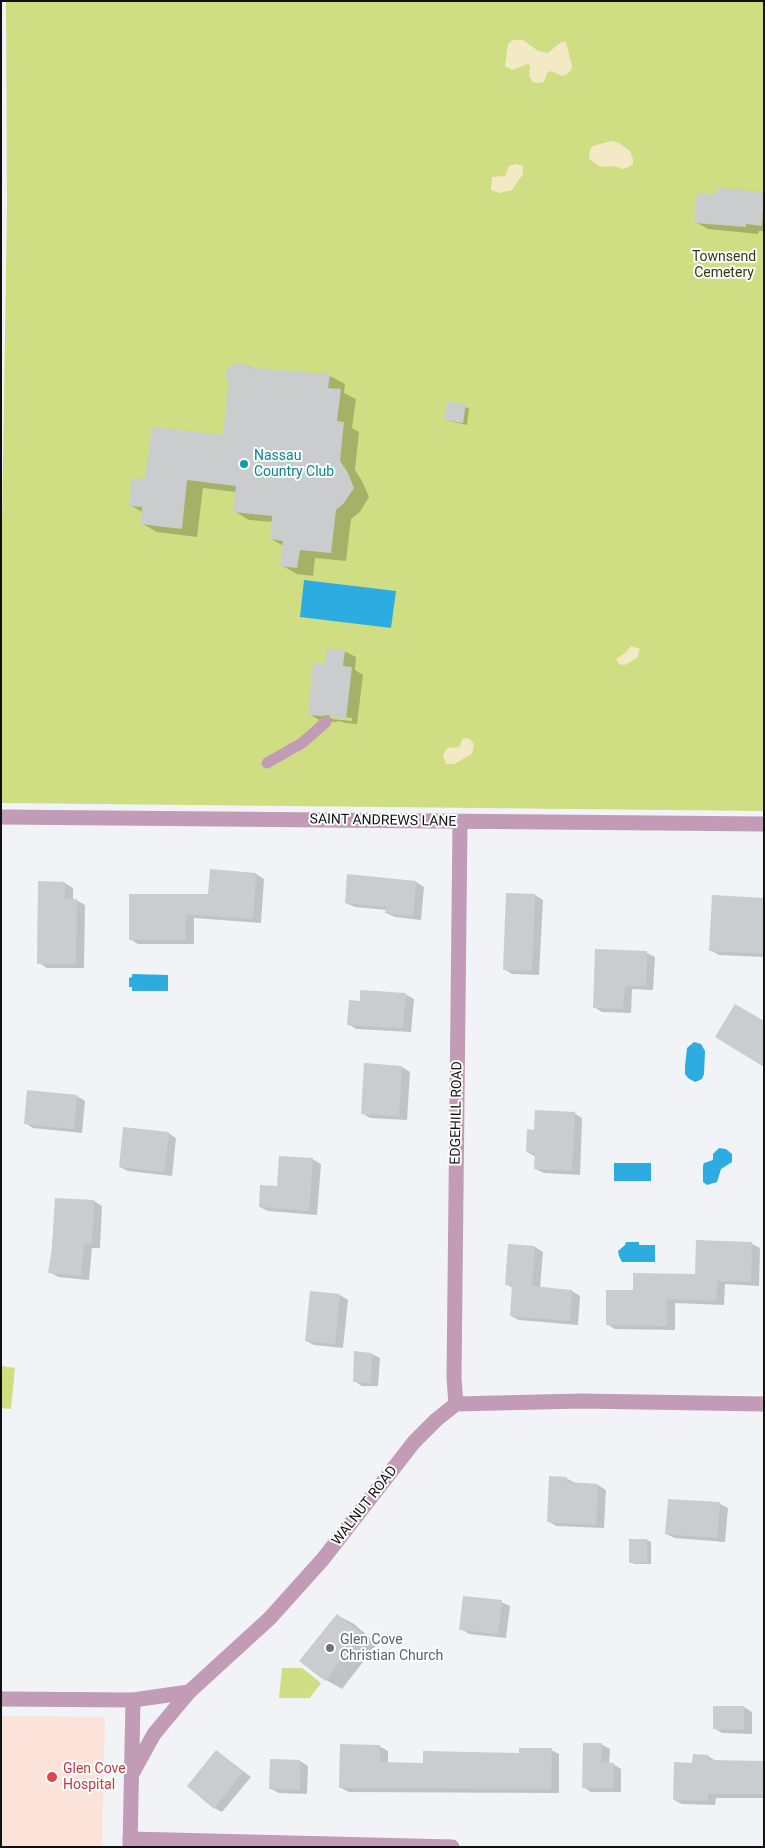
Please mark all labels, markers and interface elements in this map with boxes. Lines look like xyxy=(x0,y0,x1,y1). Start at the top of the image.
park label: Townsend Cemetery xyxy=(692,249,756,282)
place label: Nassau Country Club xyxy=(254,448,334,481)
marker: Nassau Country Club xyxy=(238,458,250,470)
street label: SAINT ANDREWS LANE xyxy=(310,811,456,831)
street label: EDGEHILL ROAD xyxy=(448,1061,466,1165)
street label: WALNUT ROAD xyxy=(329,1463,401,1549)
place label: Glen Cove Christian Church xyxy=(340,1632,443,1664)
marker: Glen Cove Christian Church xyxy=(324,1642,336,1654)
place label: Glen Cove Hospital xyxy=(63,1761,126,1794)
marker: Glen Cove Hospital xyxy=(45,1770,59,1784)

